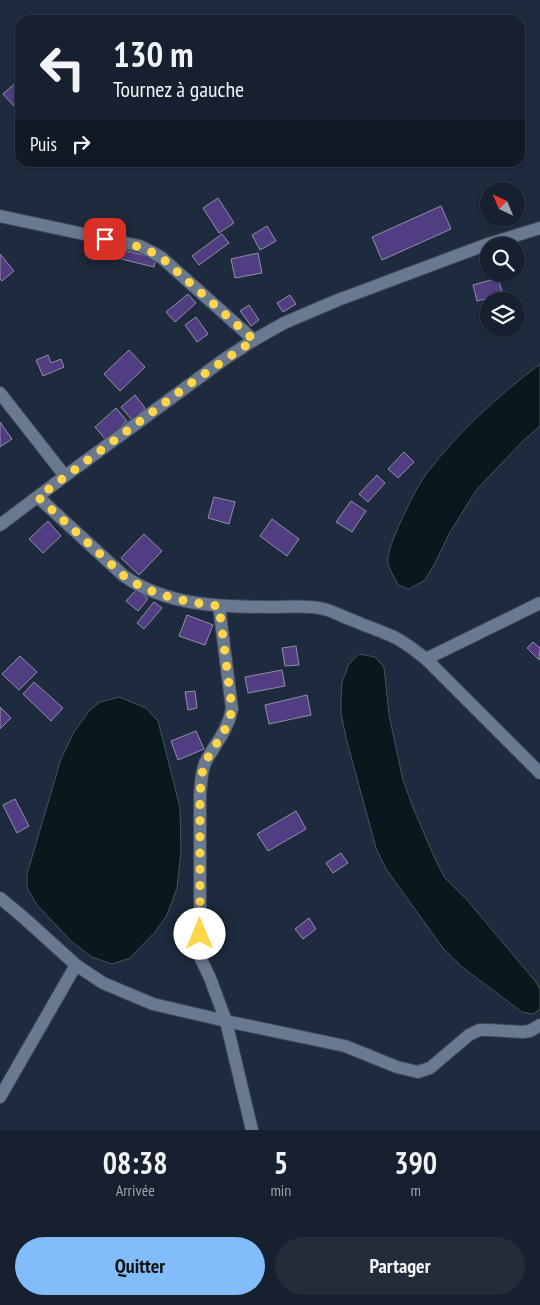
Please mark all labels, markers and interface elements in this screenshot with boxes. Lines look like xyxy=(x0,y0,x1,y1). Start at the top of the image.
text: 130 m xyxy=(113,31,194,77)
icon: left xyxy=(30,35,95,100)
text: Tournez à gauche xyxy=(113,75,244,103)
icon: right xyxy=(67,130,95,158)
text: Puis xyxy=(30,132,57,156)
north arrow xyxy=(480,182,525,228)
map controls xyxy=(480,182,525,337)
pin xyxy=(84,218,126,260)
icon: arrive xyxy=(91,225,119,253)
button: search xyxy=(480,237,525,282)
button: layers xyxy=(480,292,525,337)
position arrow xyxy=(173,907,225,959)
text: 08:38 xyxy=(103,1143,168,1182)
text: 5 xyxy=(274,1143,288,1182)
text: 390 xyxy=(394,1143,437,1182)
text: Arrivée xyxy=(116,1180,155,1200)
text: min xyxy=(270,1180,291,1200)
text: m xyxy=(410,1180,421,1200)
button: Quitter xyxy=(15,1237,265,1295)
button: Partager xyxy=(275,1237,525,1295)

